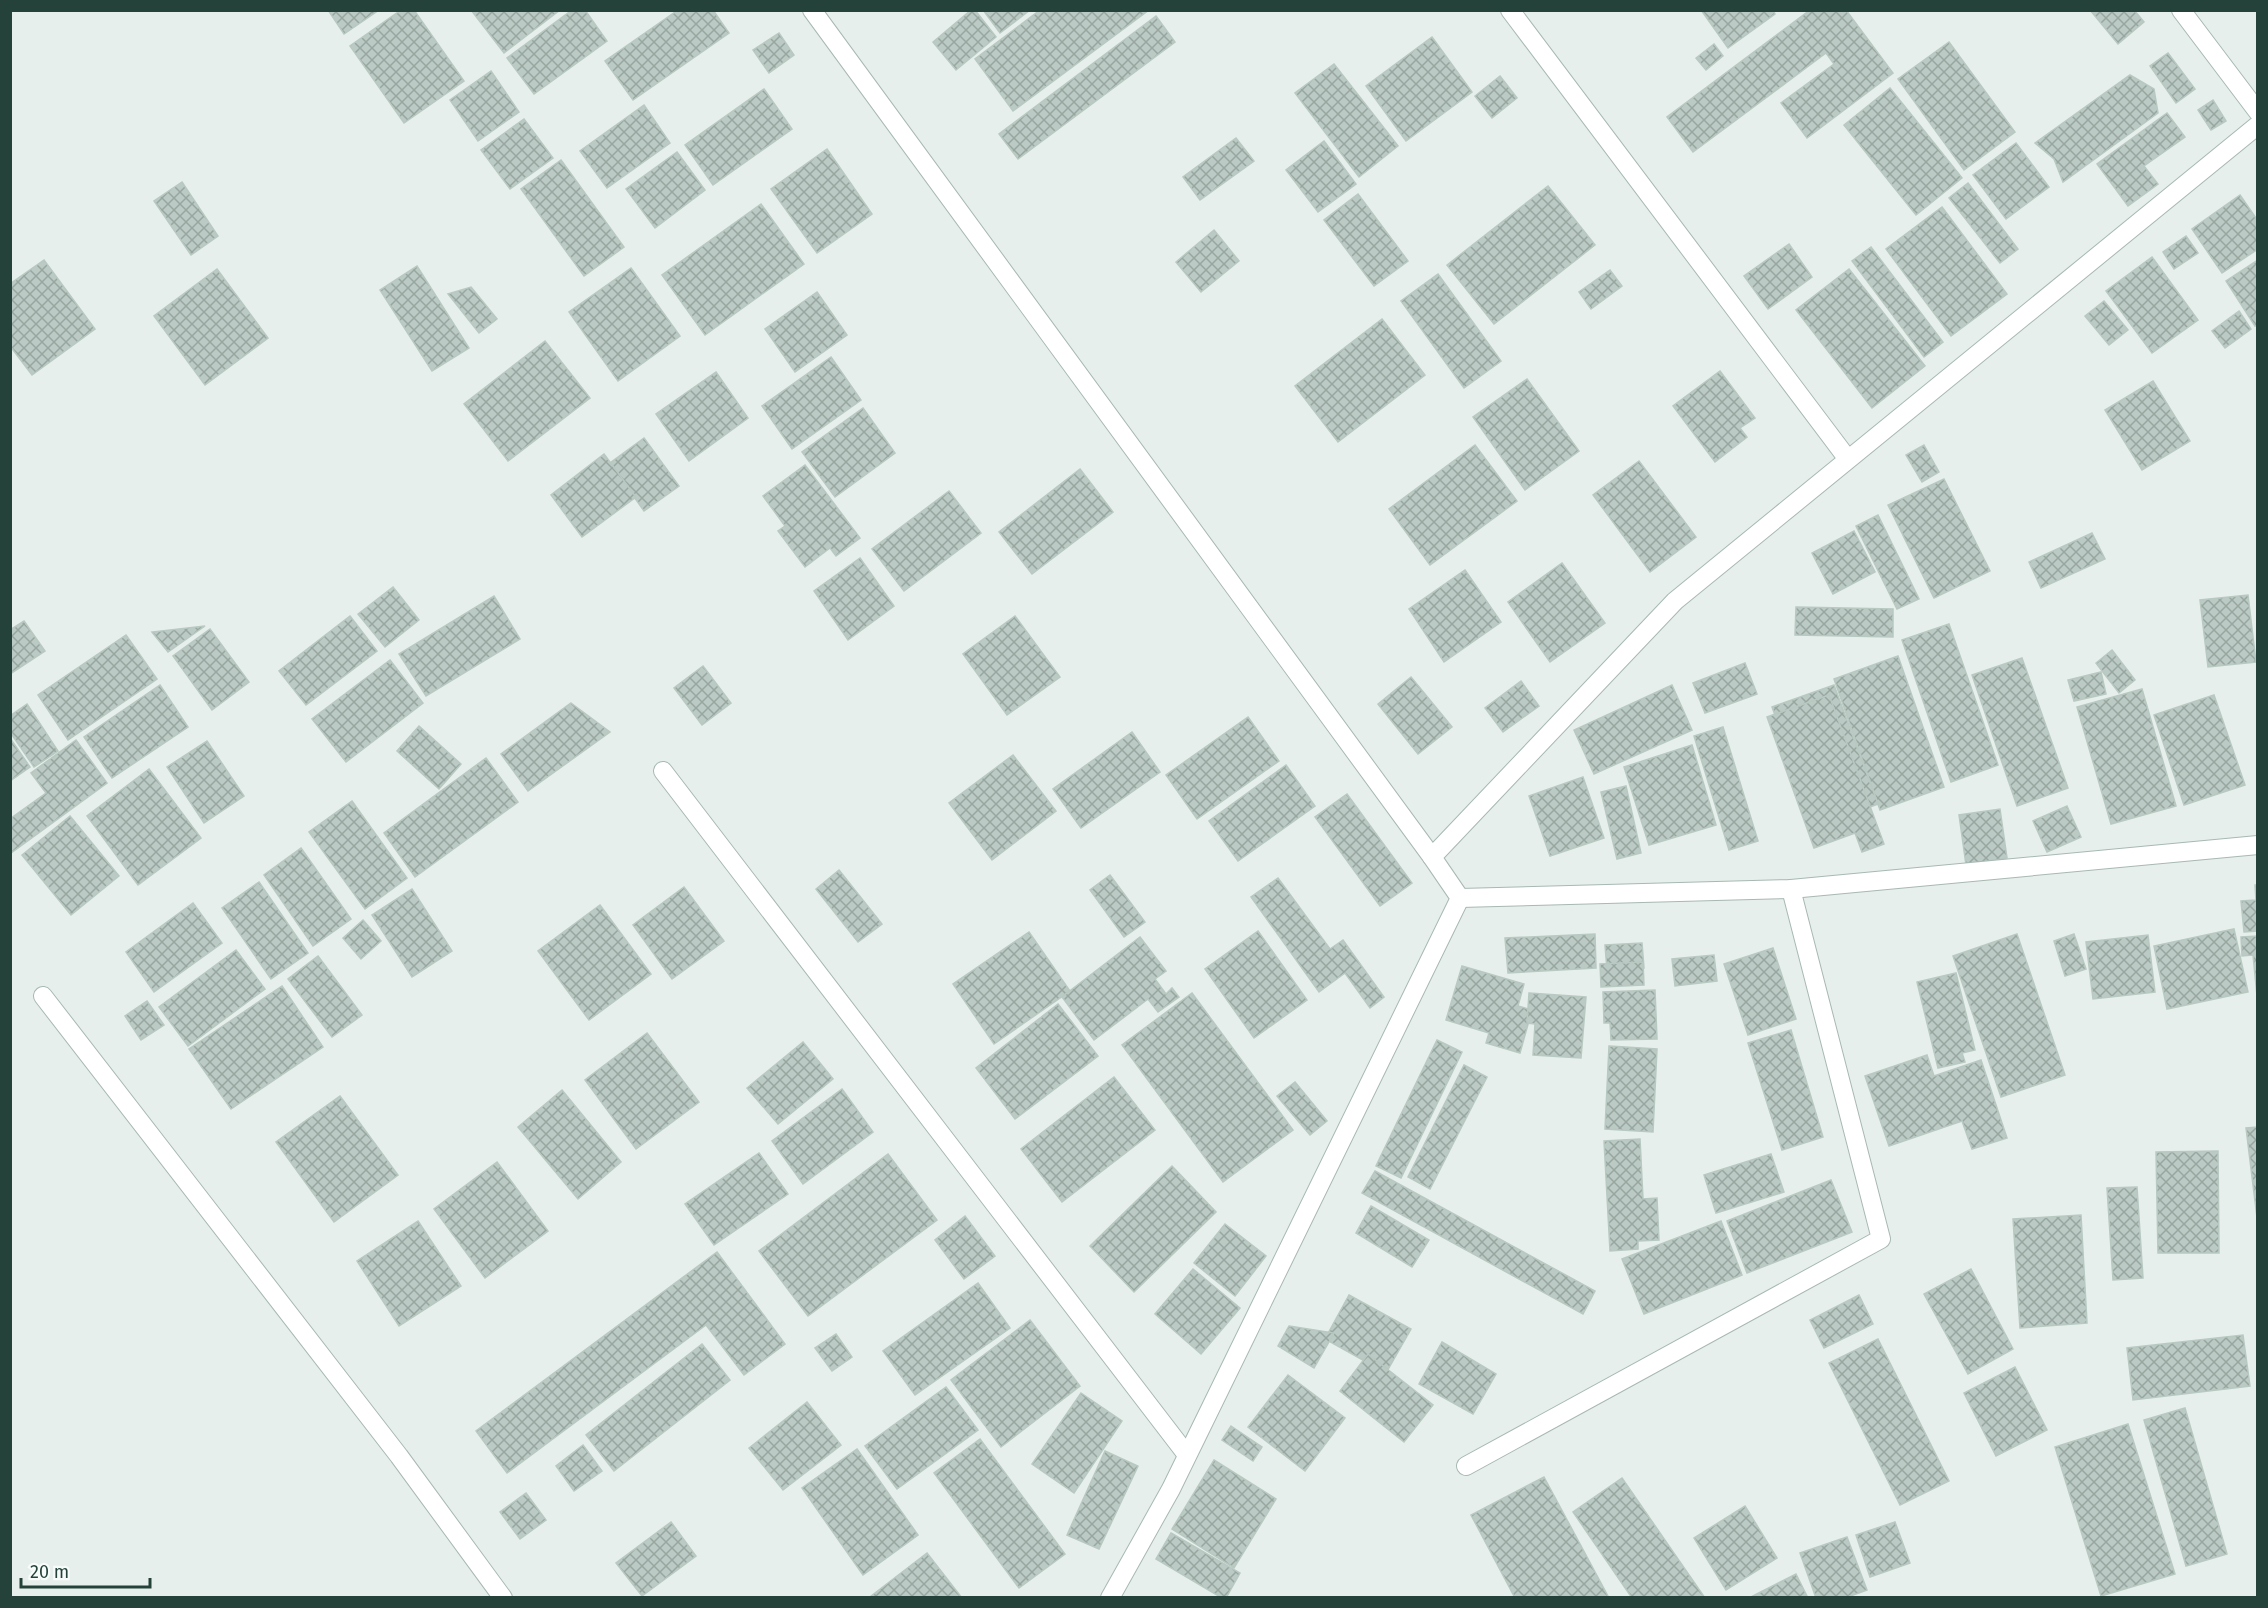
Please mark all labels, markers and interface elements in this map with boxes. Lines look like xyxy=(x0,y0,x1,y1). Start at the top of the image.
scale bar xyxy=(21,1551,150,1589)
text: 20 m xyxy=(30,1561,69,1583)

